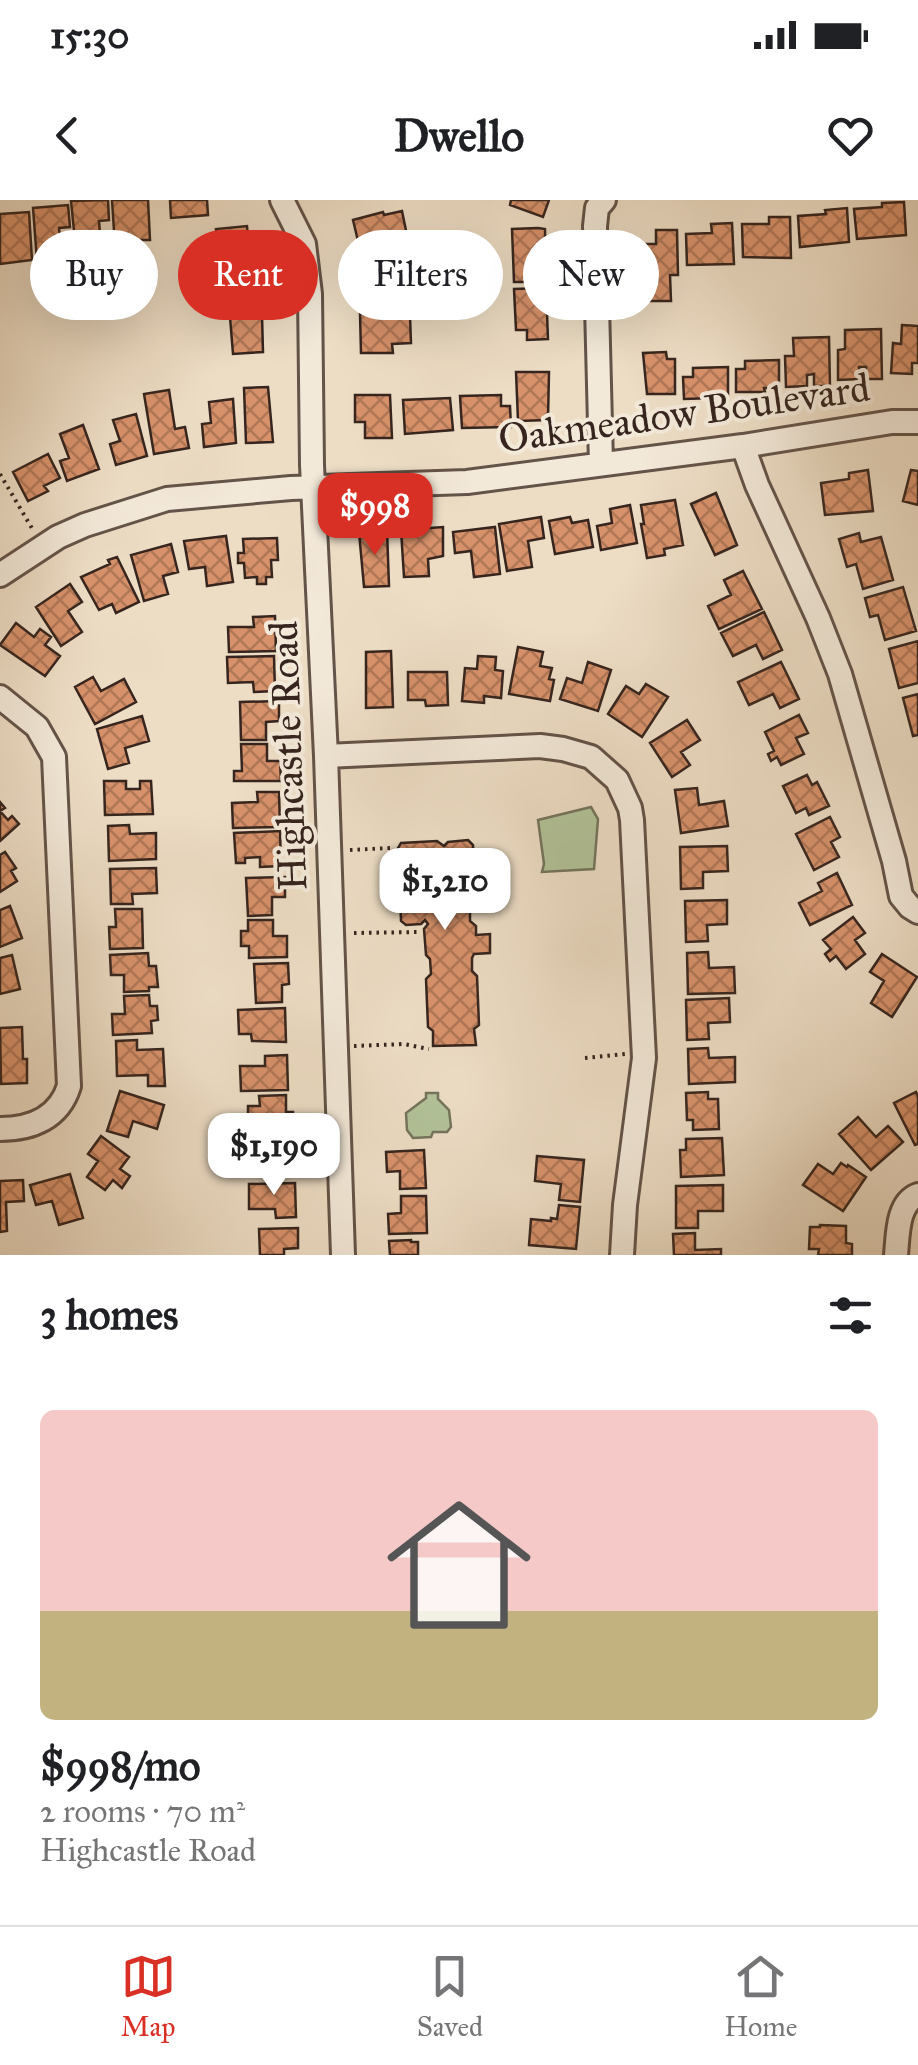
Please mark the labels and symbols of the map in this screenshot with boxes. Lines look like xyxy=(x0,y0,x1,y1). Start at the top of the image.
street label: Oakmeadow Boulevard xyxy=(495,363,873,463)
pin: $998 xyxy=(316,473,434,558)
street label: Highcastle Road xyxy=(259,620,317,892)
pin: $1,210 xyxy=(364,848,526,933)
pin: $1,190 xyxy=(193,1113,355,1198)

